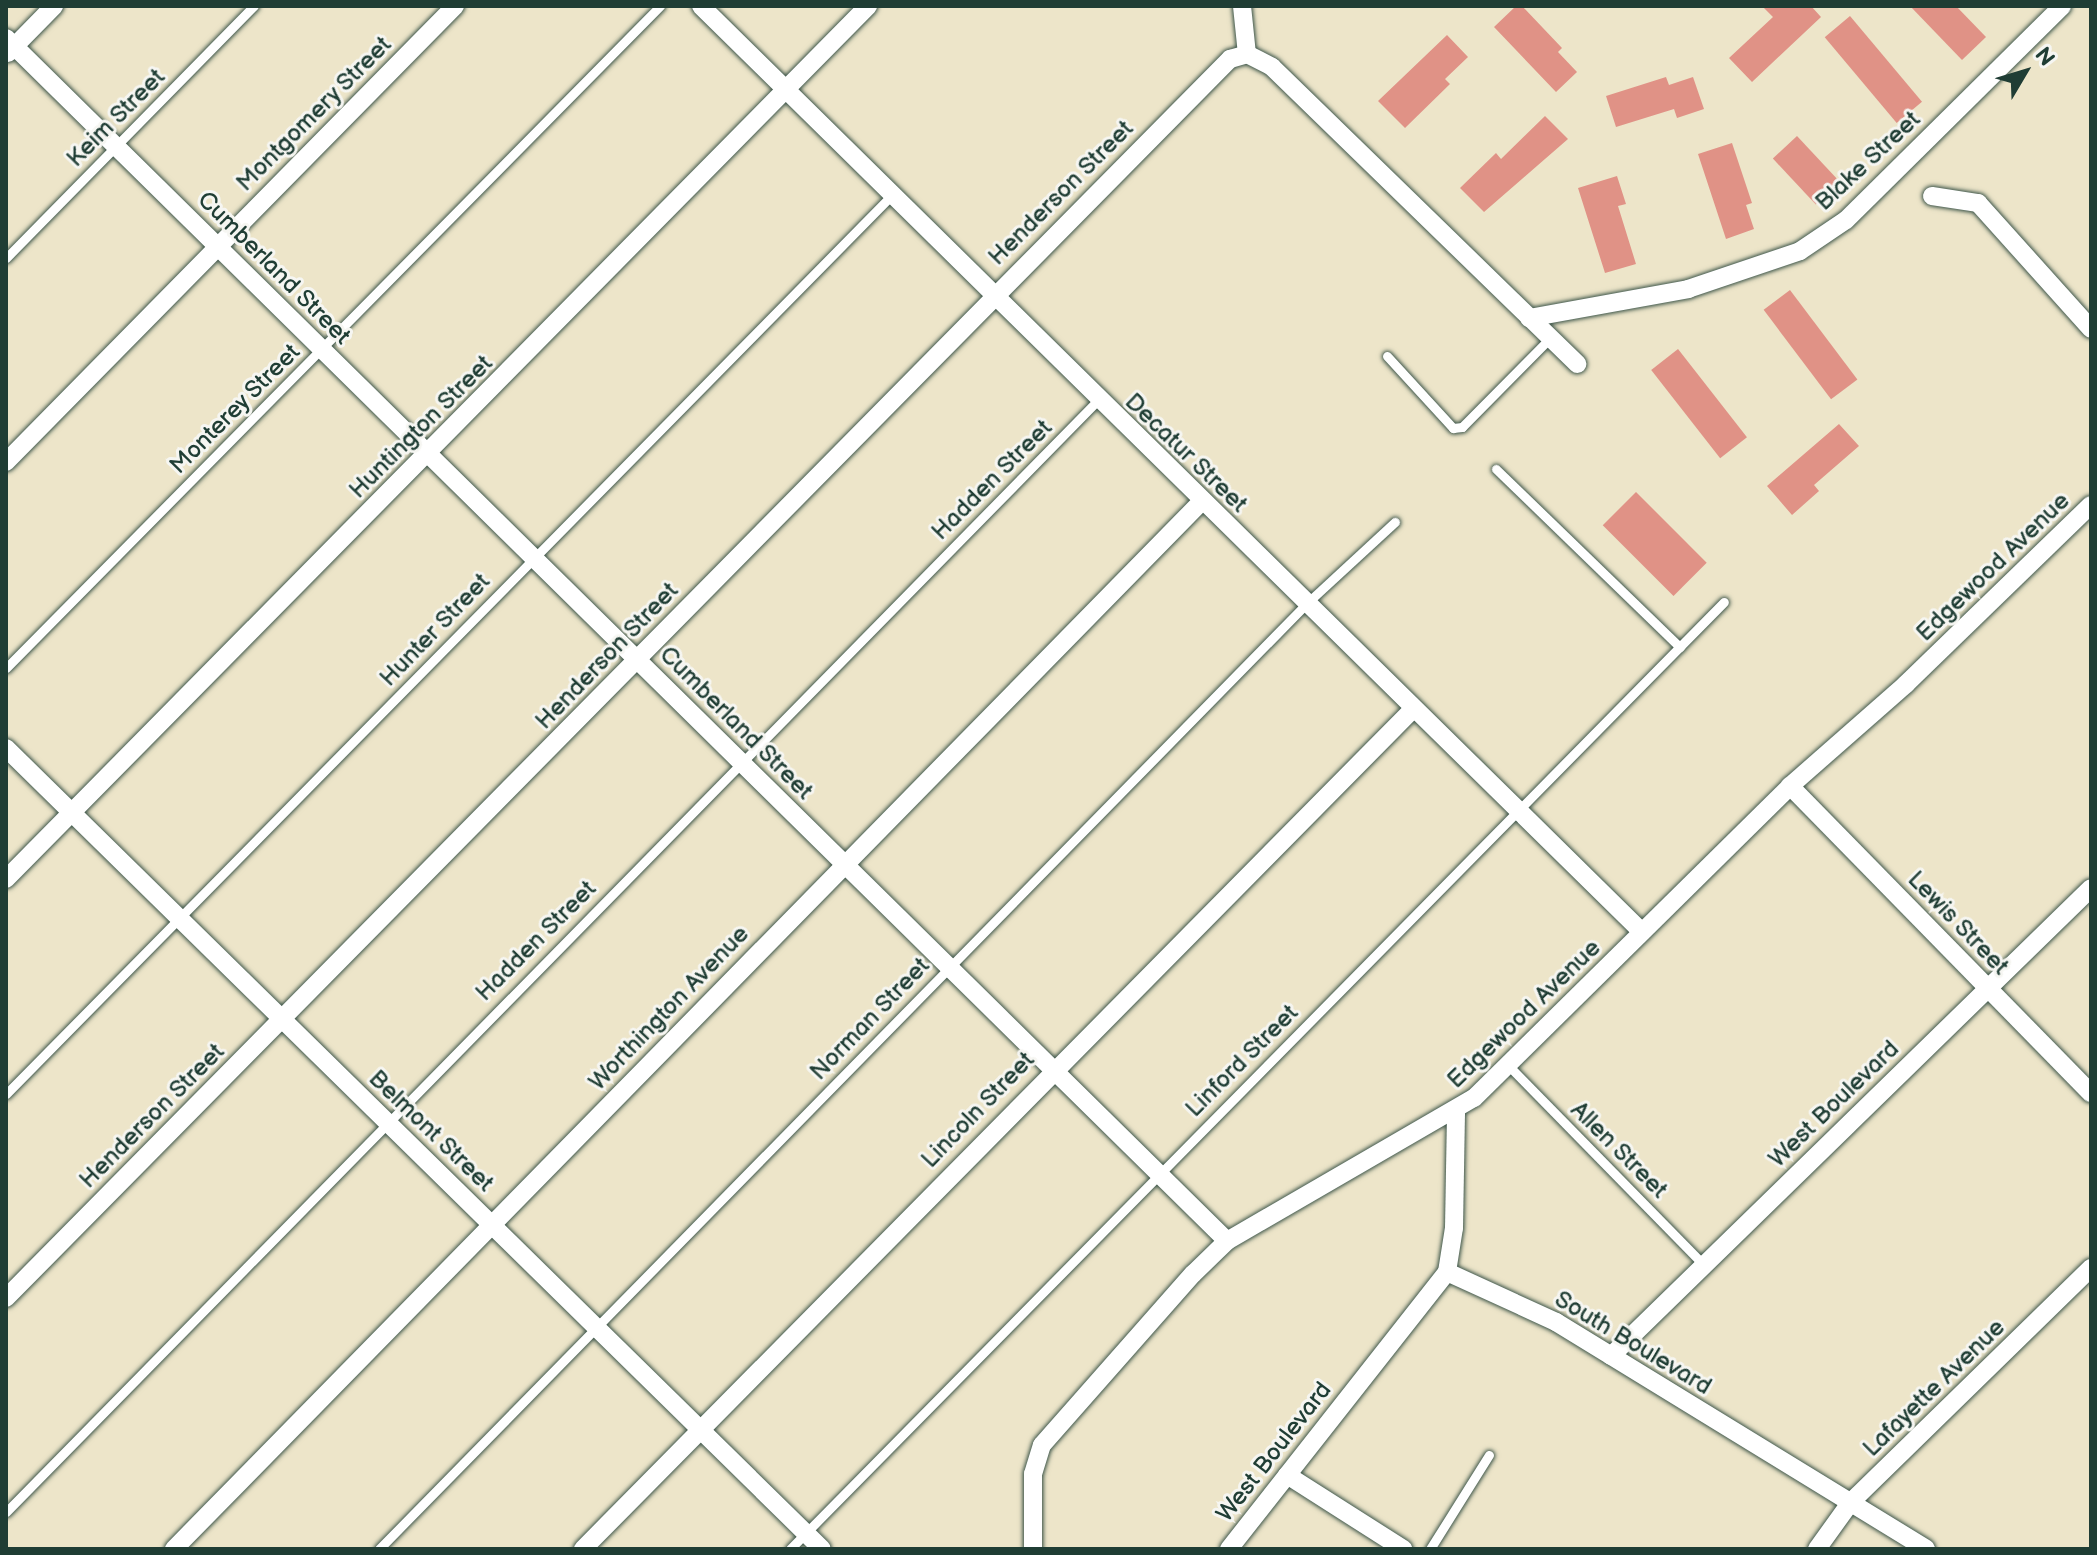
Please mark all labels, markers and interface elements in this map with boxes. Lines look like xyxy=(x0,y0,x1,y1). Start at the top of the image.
street label: Montgomery Street xyxy=(230,30,398,198)
north arrow xyxy=(1985,32,2065,112)
text: N xyxy=(2029,42,2060,72)
street label: Keim Street xyxy=(61,63,171,173)
street label: Blake Street xyxy=(1809,105,1927,217)
street label: Henderson Street xyxy=(982,114,1140,272)
street label: Cumberland Street xyxy=(191,185,357,351)
street label: Monterey Street xyxy=(163,337,307,481)
street label: Huntington Street xyxy=(343,349,499,505)
street label: Decatur Street xyxy=(1119,387,1253,519)
street label: Hadden Street xyxy=(926,414,1058,546)
street label: Edgewood Avenue xyxy=(1910,487,2076,647)
street label: Hunter Street xyxy=(374,567,496,693)
street label: Henderson Street xyxy=(529,576,685,736)
street label: Cumberland Street xyxy=(653,640,819,806)
street label: Lewis Street xyxy=(1901,865,2015,981)
street label: Hadden Street xyxy=(470,875,602,1007)
street label: Worthington Avenue xyxy=(583,920,755,1096)
street label: Edgewood Avenue xyxy=(1441,934,1607,1094)
street label: Norman Street xyxy=(804,952,936,1086)
street label: Linford Street xyxy=(1180,999,1304,1123)
street label: West Boulevard xyxy=(1763,1035,1905,1173)
street label: Henderson Street xyxy=(73,1037,231,1195)
street label: Lincoln Street xyxy=(915,1046,1041,1174)
street label: Belmont Street xyxy=(362,1064,500,1198)
street label: Allen Street xyxy=(1564,1095,1674,1205)
street label: South Boulevard xyxy=(1549,1285,1717,1401)
street label: Lafayette Avenue xyxy=(1857,1313,2011,1463)
street label: West Boulevard xyxy=(1210,1376,1338,1528)

